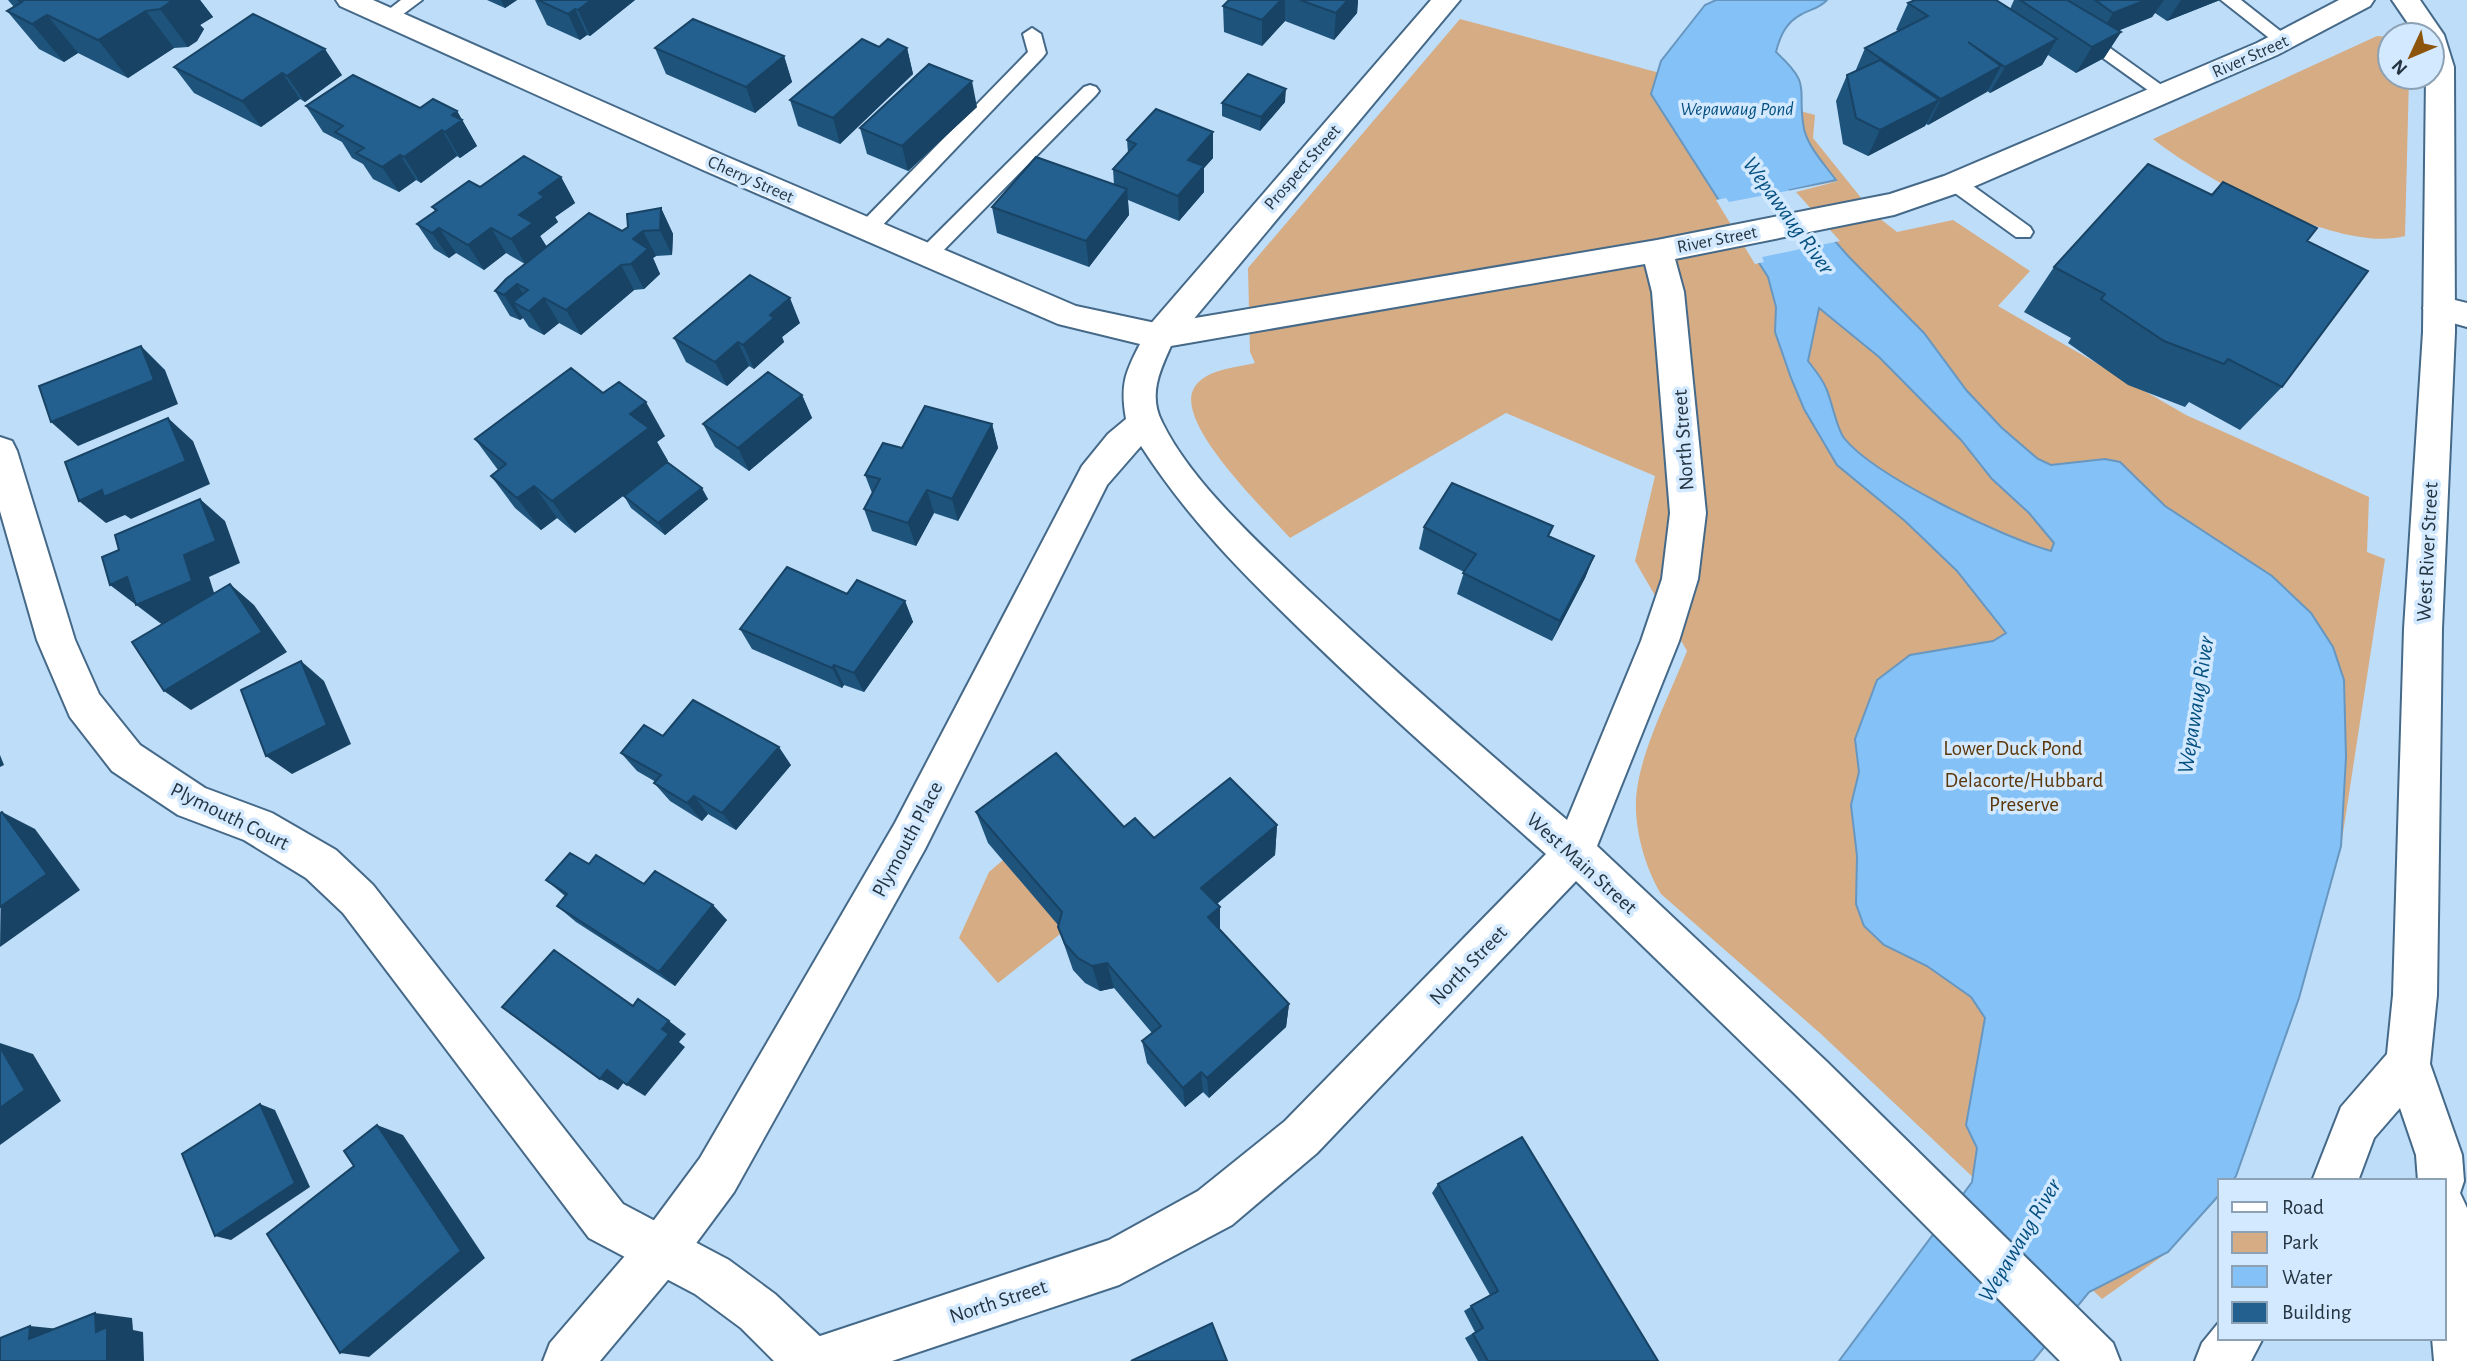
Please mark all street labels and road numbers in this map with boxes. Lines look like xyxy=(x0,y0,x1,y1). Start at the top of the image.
street label: River Street xyxy=(2210,32,2291,82)
street label: Prospect Street xyxy=(1261,122,1344,214)
street label: Cherry Street xyxy=(705,153,796,207)
street label: River Street xyxy=(1676,223,1759,257)
street label: North Street xyxy=(1669,388,1698,491)
street label: West River Street xyxy=(2413,481,2442,623)
street label: Plymouth Place xyxy=(868,778,947,900)
street label: Plymouth Court xyxy=(167,779,293,854)
street label: West Main Street xyxy=(1522,809,1641,918)
street label: North Street xyxy=(1426,921,1511,1009)
street label: North Street xyxy=(947,1276,1050,1327)

